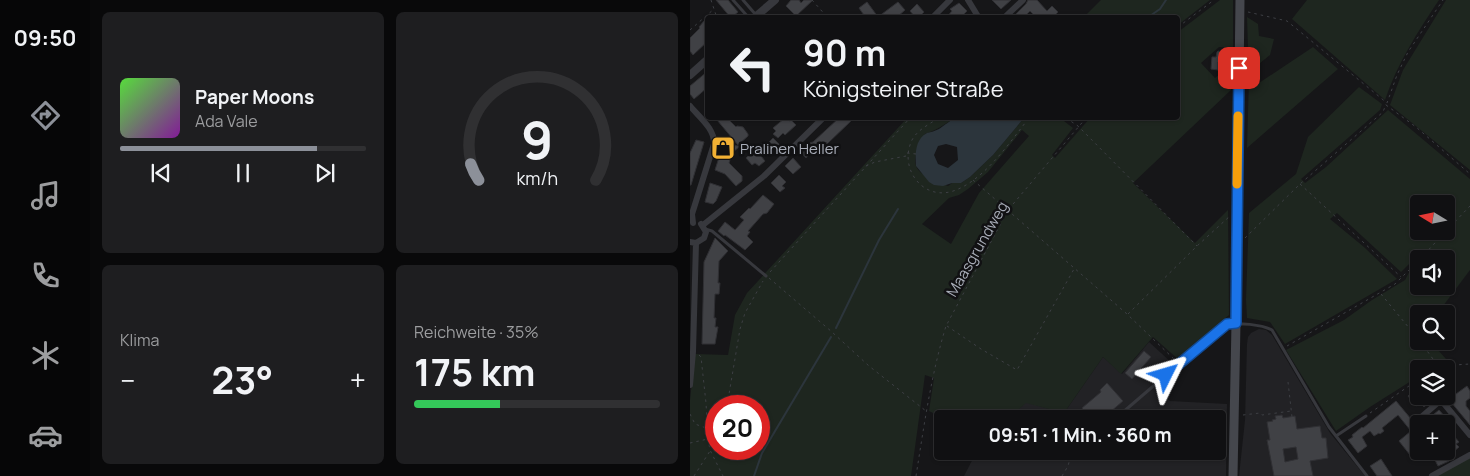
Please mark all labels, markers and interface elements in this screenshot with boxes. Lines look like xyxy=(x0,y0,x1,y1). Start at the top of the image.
text: 09:50 xyxy=(13,23,77,53)
text: 90 m xyxy=(803,29,886,77)
icon: left xyxy=(720,35,785,100)
pin xyxy=(1218,47,1260,89)
icon: arrive xyxy=(1225,54,1253,82)
text: Königsteiner Straße xyxy=(803,74,1004,104)
text: Paper Moons xyxy=(195,84,314,110)
icon: directions xyxy=(28,98,63,133)
text: 9 xyxy=(521,104,553,175)
text: Ada Vale xyxy=(195,110,258,132)
shop icon: Pralinen Heller xyxy=(710,135,736,161)
place label: Pralinen Heller xyxy=(740,138,840,159)
icon: previous xyxy=(147,159,175,187)
icon: pause xyxy=(229,159,257,187)
icon: next xyxy=(311,159,339,187)
text: km/h xyxy=(516,166,558,190)
icon: music xyxy=(28,178,63,213)
north arrow xyxy=(1410,195,1455,240)
map controls xyxy=(1410,195,1455,460)
street label: Maasgrundweg xyxy=(941,197,1013,301)
button: sound xyxy=(1410,250,1455,295)
icon: phone xyxy=(28,258,63,293)
button: search xyxy=(1410,305,1455,350)
text: Reichweite · 35% xyxy=(414,321,539,343)
text: Klima xyxy=(120,329,159,351)
icon: climate xyxy=(28,338,63,373)
text: 175 km xyxy=(414,345,535,397)
position arrow xyxy=(1139,348,1191,400)
text: 23° xyxy=(212,353,273,405)
button: layers xyxy=(1410,360,1455,405)
text: − xyxy=(120,361,135,399)
text: + xyxy=(350,361,366,399)
speed limit sign: 20 xyxy=(705,395,770,460)
button: + xyxy=(1410,415,1455,460)
icon: car xyxy=(28,418,63,453)
text: 09:51 · 1 Min. · 360 m xyxy=(988,422,1172,448)

